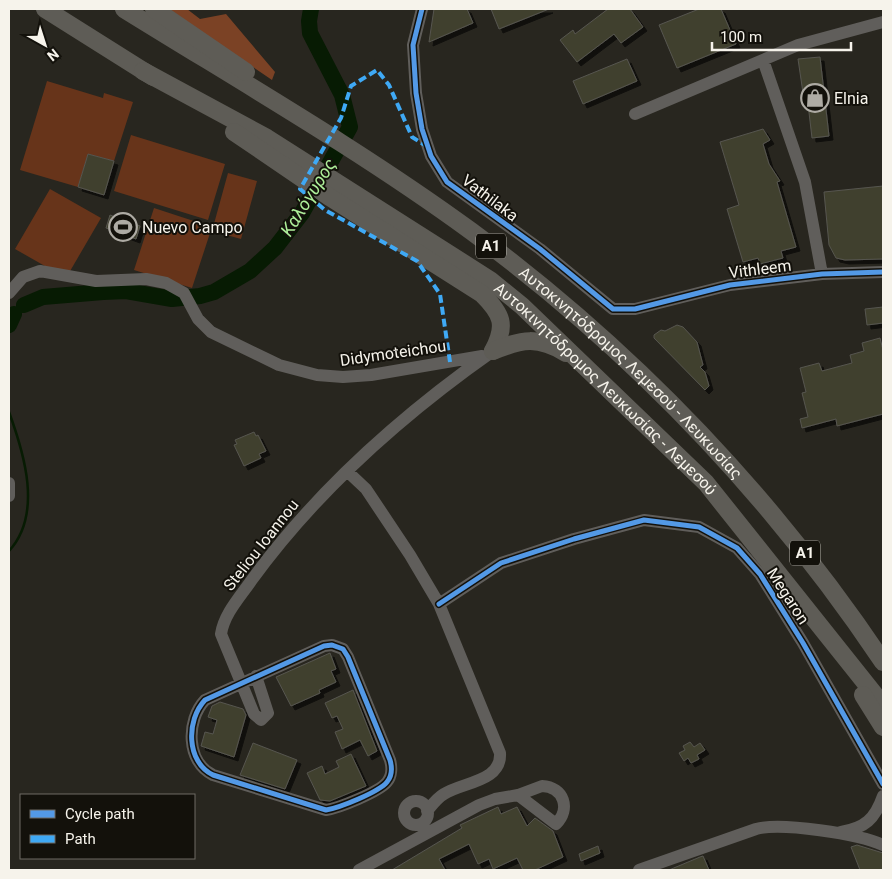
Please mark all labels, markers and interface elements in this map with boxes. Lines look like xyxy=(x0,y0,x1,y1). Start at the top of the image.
north arrow xyxy=(20,20,70,70)
scale bar xyxy=(712,20,851,52)
text: 100 m xyxy=(720,28,762,46)
text: N xyxy=(44,46,62,64)
shop icon: Elnia xyxy=(800,83,830,113)
place label: Elnia xyxy=(834,89,868,108)
water label: Καλόγυρος xyxy=(276,154,340,240)
street label: Vathilaka xyxy=(458,171,522,225)
sports icon: Nuevo Campo xyxy=(108,212,138,242)
place label: Nuevo Campo xyxy=(142,218,243,237)
road number: A1 xyxy=(476,234,506,258)
street label: Vithleem xyxy=(728,256,792,282)
street label: Αυτοκινητόδρομος Λεμεσού - Λευκωσίας xyxy=(516,262,746,483)
street label: Αυτοκινητόδρομος Λευκωσίας - Λεμεσού xyxy=(491,278,721,499)
street label: Didymoteichou xyxy=(339,336,447,370)
street label: Steliou Ioannou xyxy=(219,496,303,594)
road number: A1 xyxy=(790,540,820,566)
street label: Megaron xyxy=(763,564,813,628)
legend xyxy=(20,794,195,859)
text: Cycle path xyxy=(65,805,135,823)
text: Path xyxy=(65,830,96,848)

